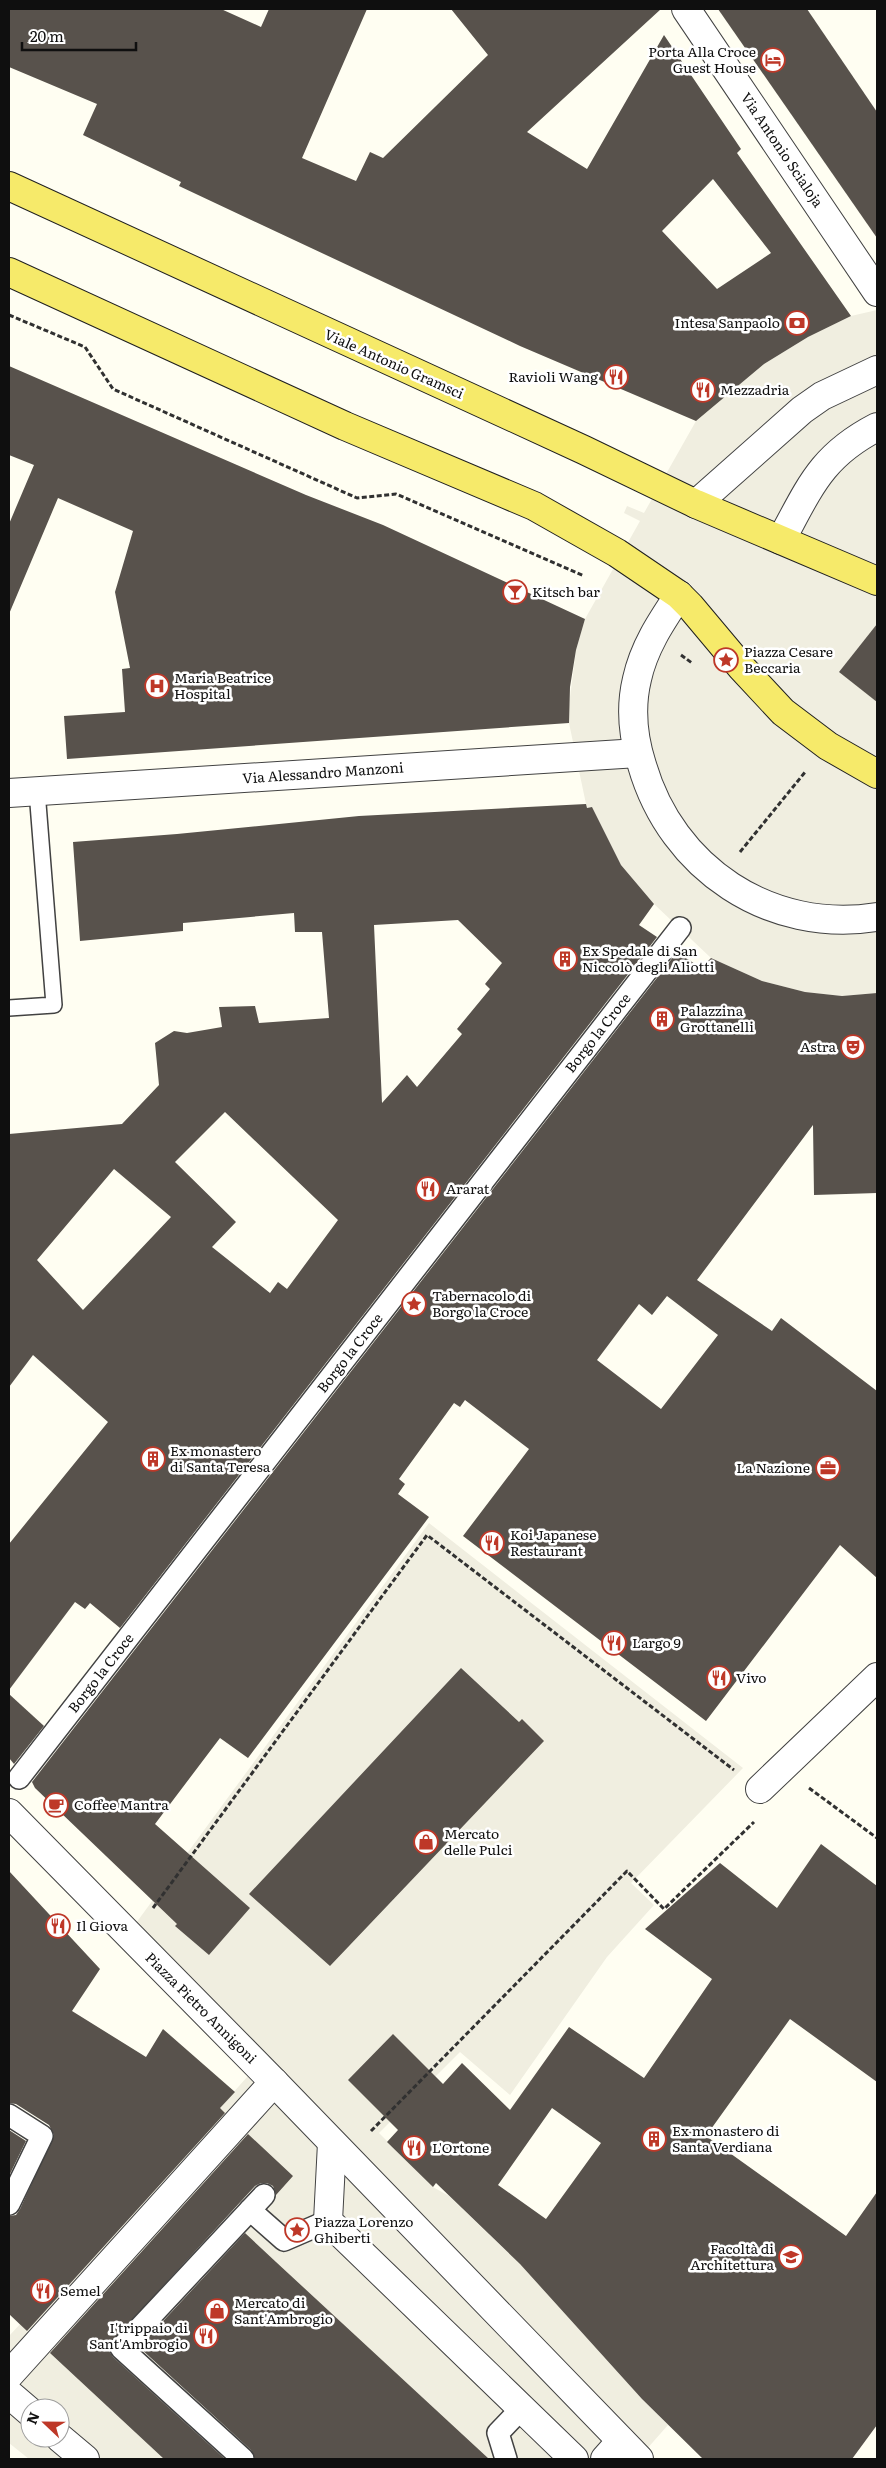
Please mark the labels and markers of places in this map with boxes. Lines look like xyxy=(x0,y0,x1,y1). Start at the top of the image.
place label: Porta Alla Croce Guest House xyxy=(648,41,756,77)
hotel icon: Porta Alla Croce Guest House xyxy=(760,47,786,73)
bank icon: Intesa Sanpaolo xyxy=(784,310,810,336)
place label: Intesa Sanpaolo xyxy=(674,312,780,332)
restaurant icon: Ravioli Wang xyxy=(603,364,629,390)
place label: Ravioli Wang xyxy=(508,366,598,386)
restaurant icon: Mezzadria xyxy=(690,377,716,403)
place label: Mezzadria xyxy=(720,379,790,399)
bar icon: Kitsch bar xyxy=(502,579,528,605)
place label: Kitsch bar xyxy=(532,581,600,601)
place label: Piazza Cesare Beccaria xyxy=(744,641,833,677)
place icon: Piazza Cesare Beccaria xyxy=(713,647,739,673)
place label: Maria Beatrice Hospital xyxy=(174,667,271,703)
hospital icon: Maria Beatrice Hospital xyxy=(144,673,170,699)
place label: Ex Spedale di San Niccolò degli Aliotti xyxy=(582,940,715,976)
building icon: Ex Spedale di San Niccolò degli Aliotti xyxy=(552,946,578,972)
place label: Palazzina Grottanelli xyxy=(680,1000,754,1036)
building icon: Palazzina Grottanelli xyxy=(649,1006,675,1032)
theatre icon: Astra xyxy=(840,1034,866,1060)
place label: Astra xyxy=(800,1036,836,1056)
restaurant icon: Ararat xyxy=(415,1176,441,1202)
place label: Ararat xyxy=(446,1178,490,1198)
place label: Tabernacolo di Borgo la Croce xyxy=(432,1285,531,1321)
place icon: Tabernacolo di Borgo la Croce xyxy=(401,1291,427,1317)
place label: Ex monastero di Santa Teresa xyxy=(170,1440,271,1476)
building icon: Ex monastero di Santa Teresa xyxy=(140,1446,166,1472)
office icon: La Nazione xyxy=(815,1455,841,1481)
place label: La Nazione xyxy=(736,1457,810,1477)
place label: Koi Japanese Restaurant xyxy=(510,1524,596,1560)
restaurant icon: Koi Japanese Restaurant xyxy=(479,1530,505,1556)
restaurant icon: Largo 9 xyxy=(601,1630,627,1656)
place label: Largo 9 xyxy=(632,1632,681,1652)
restaurant icon: Vivo xyxy=(706,1665,732,1691)
place label: Vivo xyxy=(736,1667,767,1687)
cafe icon: Coffee Mantra xyxy=(43,1792,69,1818)
place label: Coffee Mantra xyxy=(74,1794,169,1814)
place label: Mercato delle Pulci xyxy=(444,1823,513,1859)
shop icon: Mercato delle Pulci xyxy=(413,1829,439,1855)
restaurant icon: Il Giova xyxy=(45,1913,71,1939)
place label: Il Giova xyxy=(76,1915,128,1935)
place label: Ex monastero di Santa Verdiana xyxy=(672,2120,780,2156)
building icon: Ex monastero di Santa Verdiana xyxy=(641,2126,667,2152)
restaurant icon: L'Ortone xyxy=(401,2135,427,2161)
place label: L'Ortone xyxy=(432,2137,489,2157)
place label: Piazza Lorenzo Ghiberti xyxy=(314,2211,413,2247)
place icon: Piazza Lorenzo Ghiberti xyxy=(284,2217,310,2243)
place label: Facoltà di Architettura xyxy=(690,2238,774,2274)
school or university icon: Facoltà di Architettura xyxy=(778,2244,804,2270)
restaurant icon: Semel xyxy=(30,2278,56,2304)
place label: Semel xyxy=(60,2280,101,2300)
place label: Mercato di Sant'Ambrogio xyxy=(234,2292,333,2328)
shop icon: Mercato di Sant'Ambrogio xyxy=(204,2298,230,2324)
place label: I'trippaio di Sant'Ambrogio xyxy=(89,2317,188,2353)
restaurant icon: I'trippaio di Sant'Ambrogio xyxy=(193,2323,219,2349)

